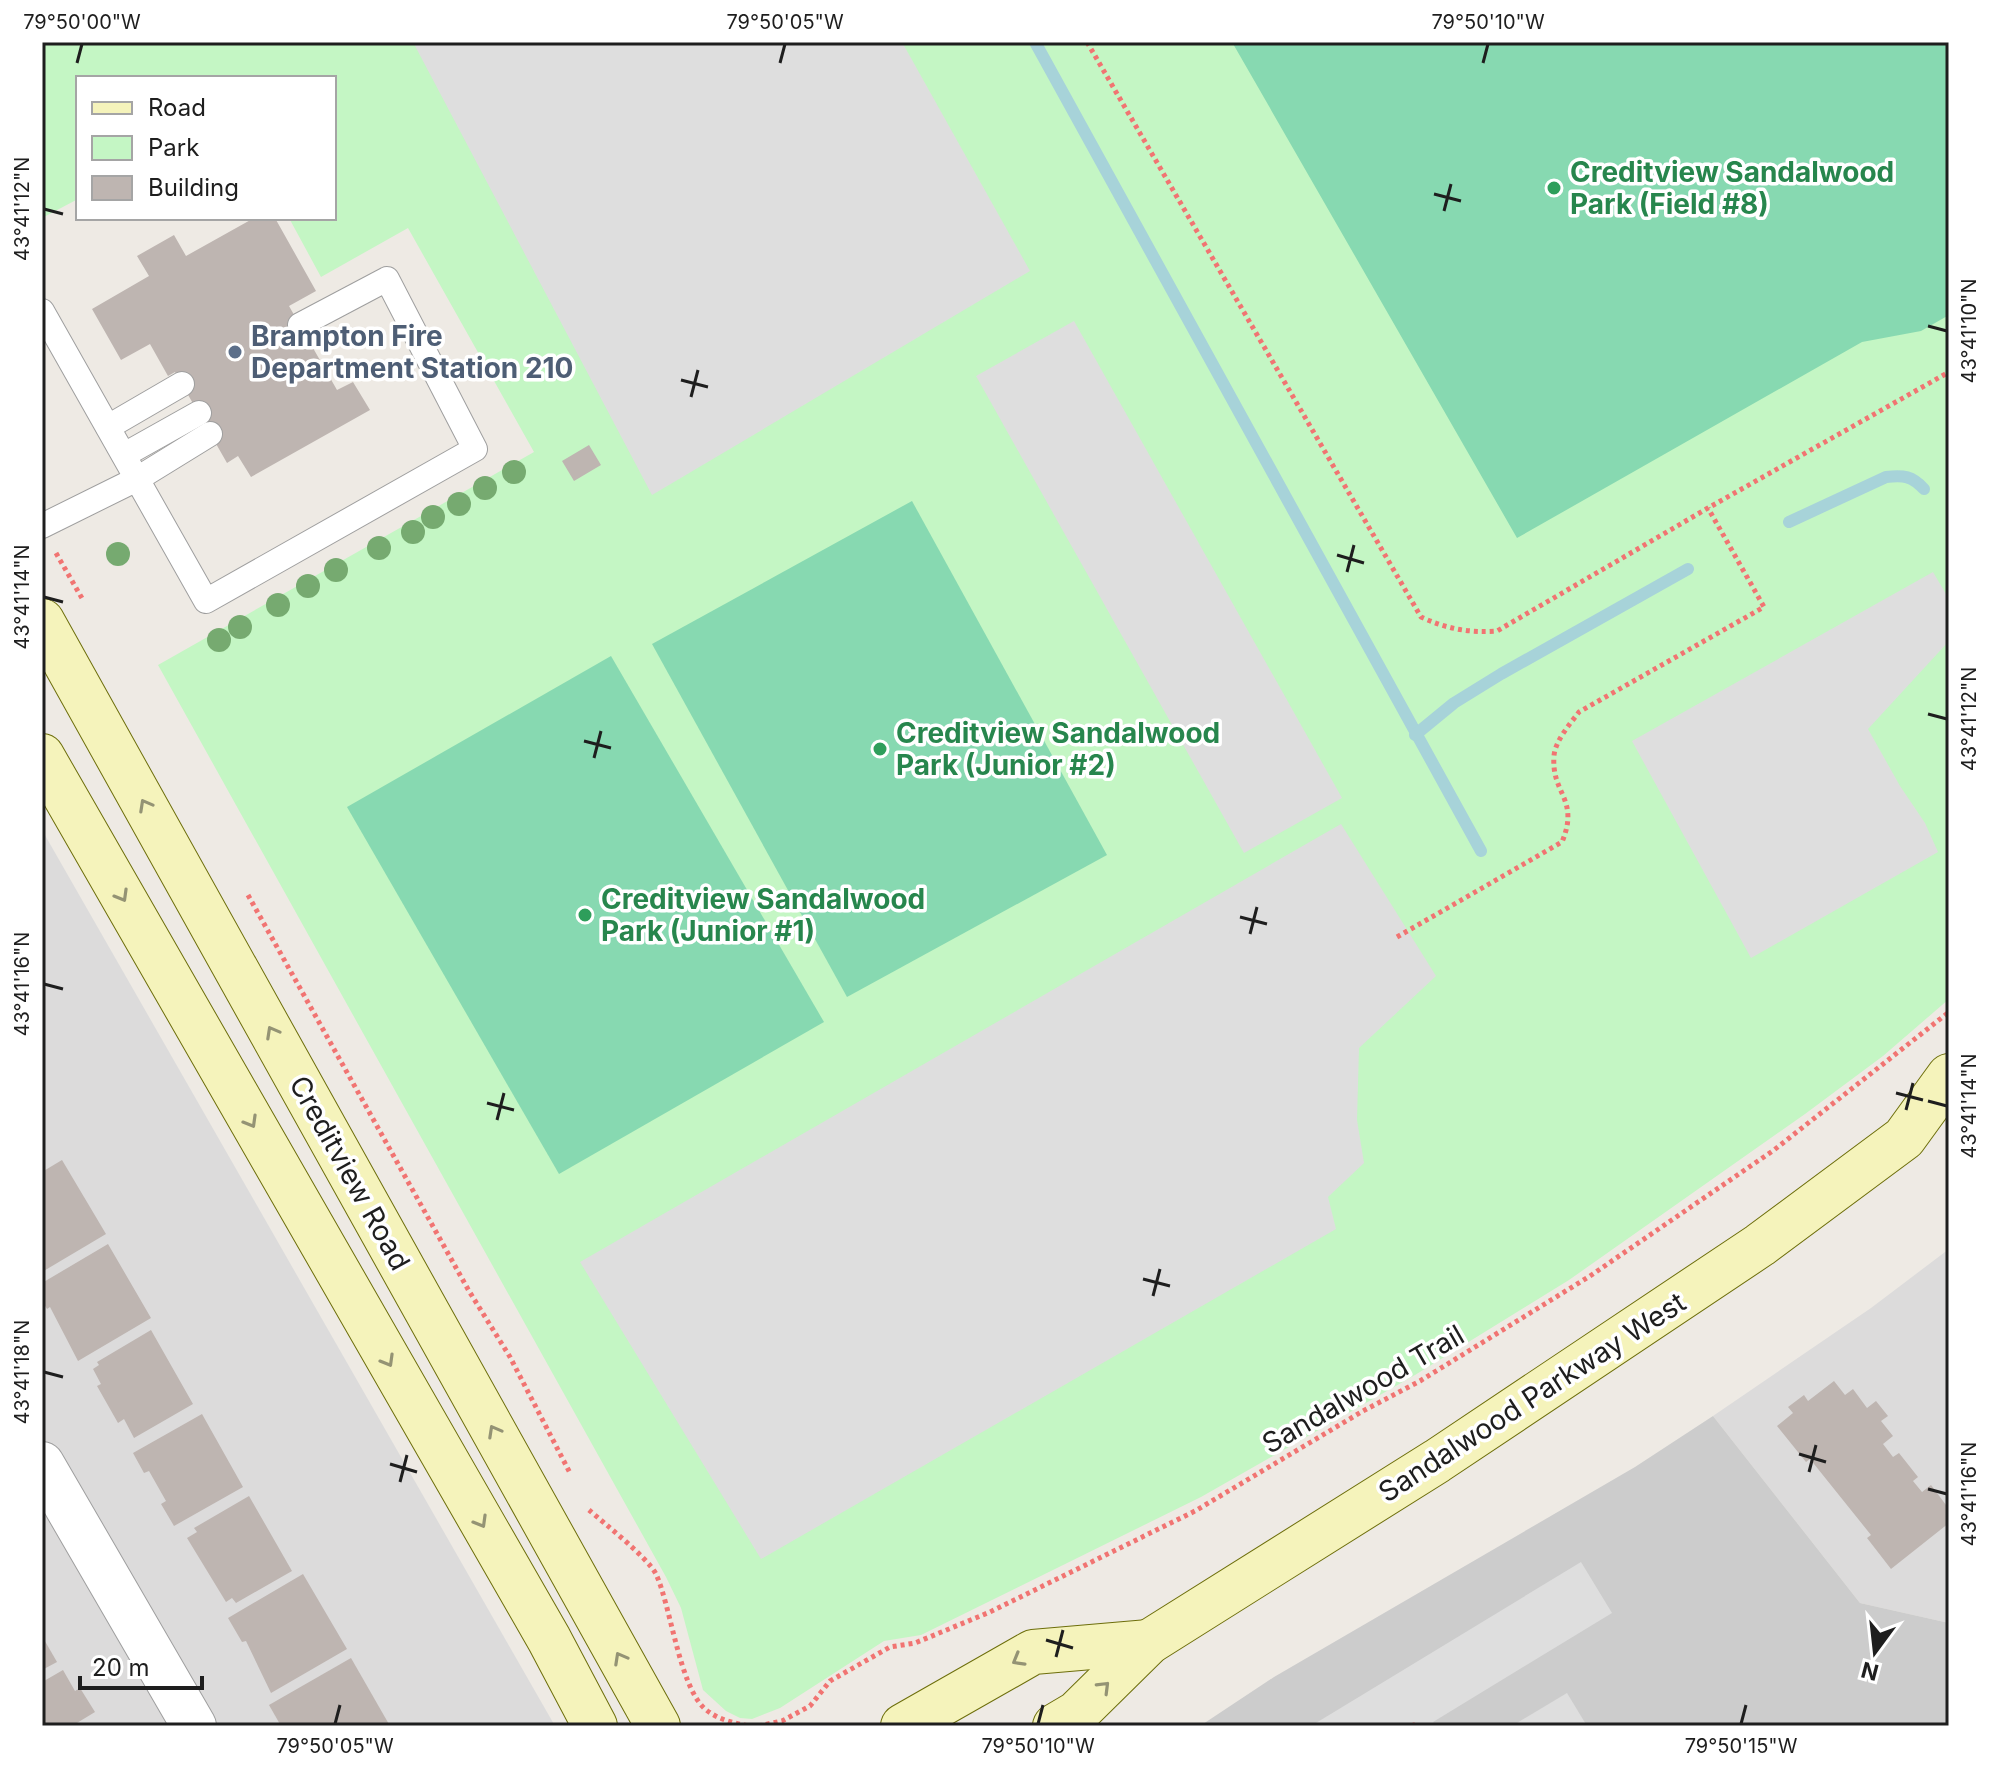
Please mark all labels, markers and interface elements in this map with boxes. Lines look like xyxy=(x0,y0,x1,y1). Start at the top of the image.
text: 79°50'00"W xyxy=(23,10,141,34)
text: 79°50'05"W xyxy=(726,10,844,34)
text: 79°50'10"W xyxy=(1431,10,1545,34)
legend xyxy=(76,76,336,220)
text: Road xyxy=(148,93,206,122)
text: Park xyxy=(148,133,199,162)
place label: Creditview Sandalwood Park (Field #8) xyxy=(1570,155,1894,221)
text: 43°41'12"N xyxy=(10,157,34,261)
text: Building xyxy=(148,173,239,202)
marker: Creditview Sandalwood Park (Field #8) xyxy=(1545,179,1563,197)
text: 43°41'10"N xyxy=(1957,279,1981,383)
place label: Brampton Fire Department Station 210 xyxy=(251,319,573,385)
marker: Brampton Fire Department Station 210 xyxy=(226,343,244,361)
text: 43°41'14"N xyxy=(10,544,34,650)
text: 43°41'12"N xyxy=(1957,667,1981,771)
place label: Creditview Sandalwood Park (Junior #2) xyxy=(896,716,1220,782)
marker: Creditview Sandalwood Park (Junior #2) xyxy=(871,740,889,758)
one-way arrow xyxy=(139,799,155,814)
place label: Creditview Sandalwood Park (Junior #1) xyxy=(601,882,925,948)
one-way arrow xyxy=(112,887,128,902)
marker: Creditview Sandalwood Park (Junior #1) xyxy=(576,906,594,924)
text: 43°41'16"N xyxy=(10,932,34,1036)
one-way arrow xyxy=(266,1026,281,1041)
text: 43°41'14"N xyxy=(1957,1053,1981,1159)
street label: Creditview Road xyxy=(282,1070,418,1276)
one-way arrow xyxy=(241,1113,257,1128)
street label: Sandalwood Parkway West xyxy=(1372,1285,1692,1509)
street label: Sandalwood Trail xyxy=(1256,1317,1470,1461)
text: 43°41'18"N xyxy=(10,1320,34,1424)
one-way arrow xyxy=(378,1352,394,1367)
one-way arrow xyxy=(488,1424,503,1439)
text: 43°41'16"N xyxy=(1957,1442,1981,1546)
one-way arrow xyxy=(471,1514,487,1528)
north arrow xyxy=(1835,1612,1915,1692)
scale bar xyxy=(80,1640,202,1690)
one-way arrow xyxy=(1012,1650,1027,1666)
one-way arrow xyxy=(614,1652,630,1667)
text: 20 m xyxy=(92,1653,150,1682)
text: N xyxy=(1858,1657,1881,1686)
one-way arrow xyxy=(1095,1681,1109,1696)
text: 79°50'05"W xyxy=(276,1734,394,1758)
text: 79°50'10"W xyxy=(981,1734,1095,1758)
text: 79°50'15"W xyxy=(1685,1734,1798,1758)

